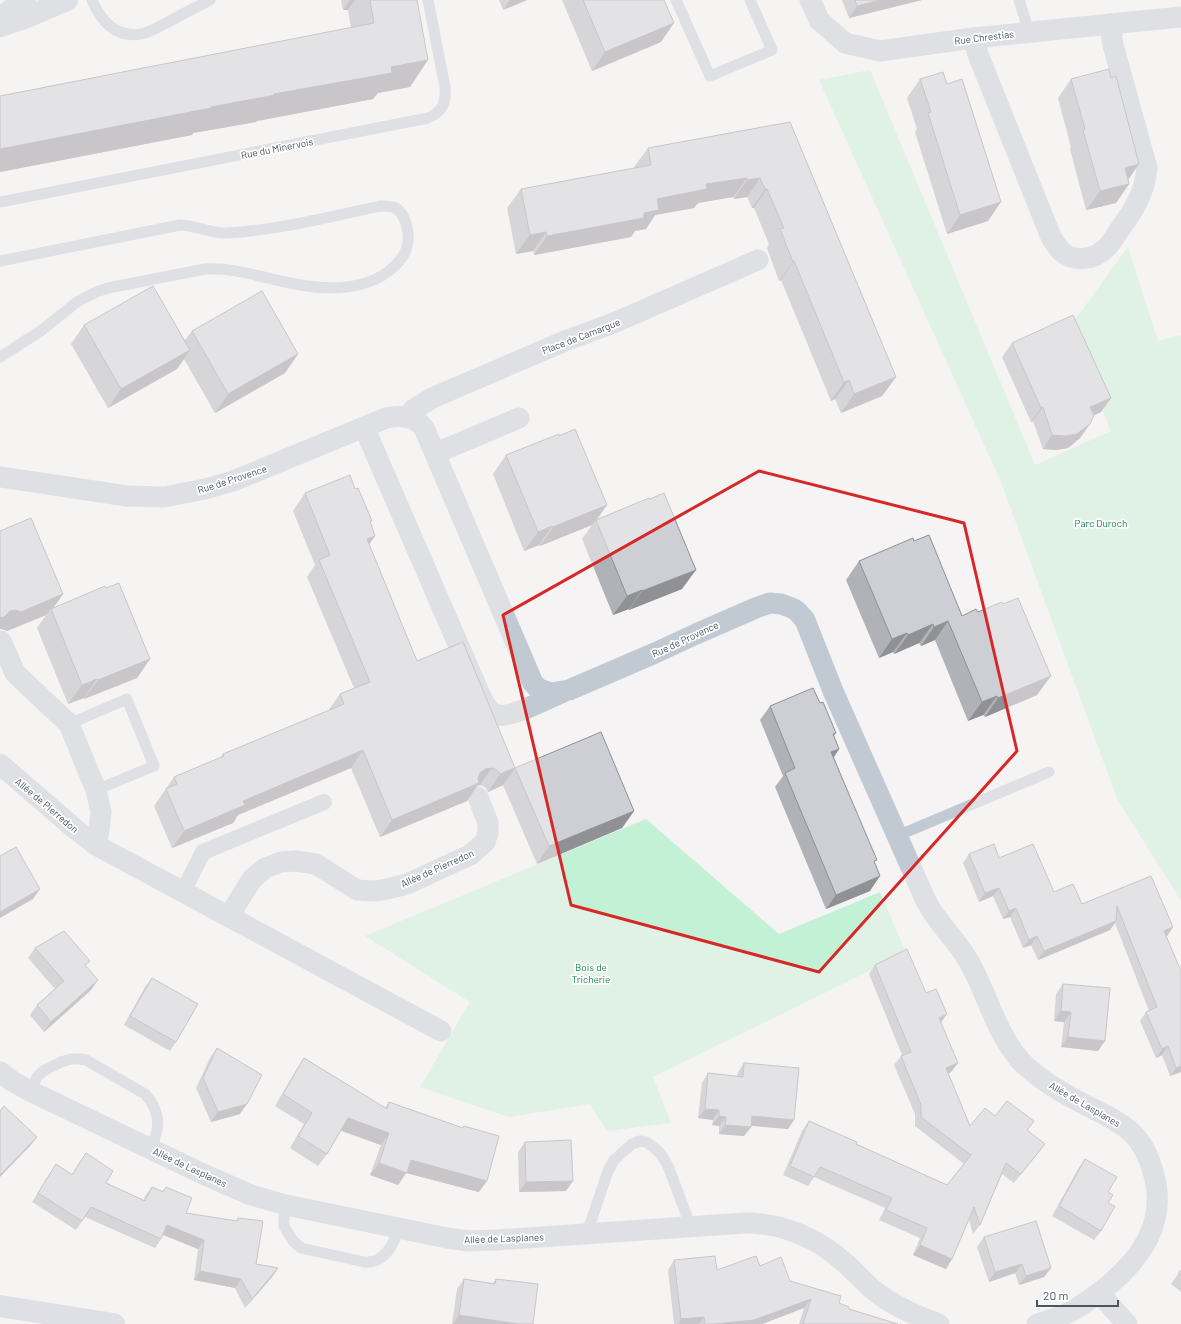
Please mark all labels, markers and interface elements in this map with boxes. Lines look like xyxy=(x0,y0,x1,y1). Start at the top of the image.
street label: Rue Chrestias xyxy=(953,27,1015,47)
street label: Rue du Minervois xyxy=(240,135,314,161)
street label: Place de Camargue xyxy=(540,316,622,356)
street label: Rue de Provence xyxy=(196,462,268,496)
park label: Parc Duroch xyxy=(1075,517,1127,529)
street label: Rue de Provence xyxy=(650,618,720,660)
street label: Allée de Pierredon xyxy=(13,775,81,835)
street label: Allée de Pierredon xyxy=(399,846,475,890)
park label: Bois de Tricherie xyxy=(572,961,610,985)
street label: Allée de Lasplanes xyxy=(1047,1079,1123,1129)
street label: Allée de Lasplanes xyxy=(151,1145,229,1189)
street label: Allée de Lasplanes xyxy=(464,1231,544,1245)
scale bar xyxy=(1037,1282,1118,1308)
text: 20 m xyxy=(1043,1288,1069,1302)

